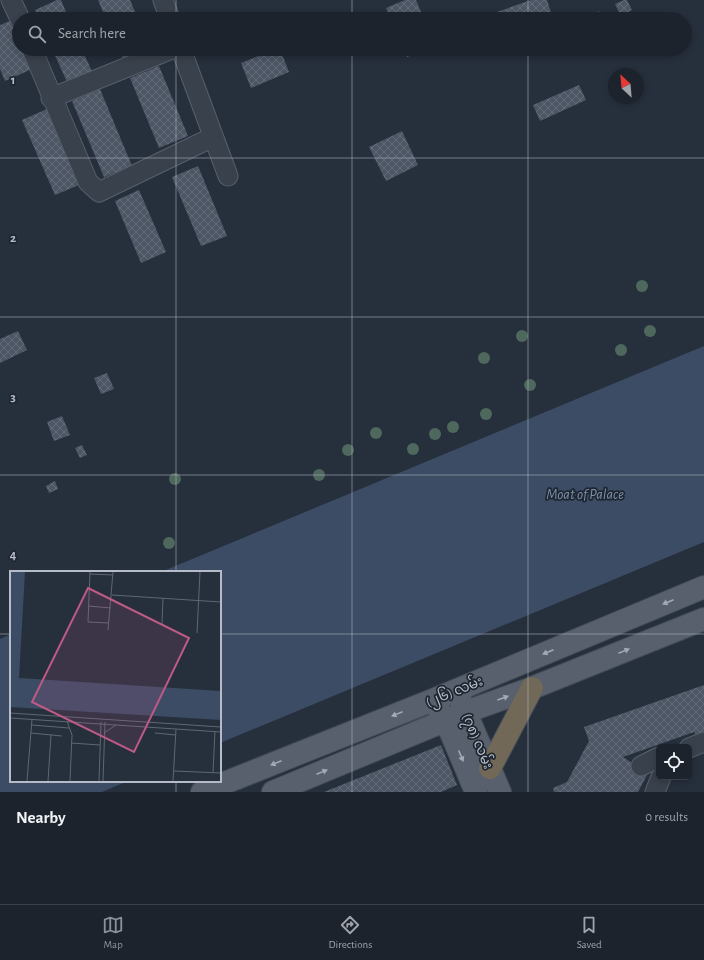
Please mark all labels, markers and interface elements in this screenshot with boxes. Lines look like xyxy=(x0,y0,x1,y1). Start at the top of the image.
search box xyxy=(12,12,692,56)
icon: search xyxy=(26,23,48,45)
text: Search here xyxy=(58,26,126,41)
north arrow xyxy=(608,68,644,104)
text: 1 xyxy=(11,74,15,87)
text: 2 xyxy=(10,232,16,245)
text: 3 xyxy=(10,391,16,404)
water label: Moat of Palace xyxy=(546,487,624,502)
text: 4 xyxy=(10,549,17,562)
inset map xyxy=(10,571,221,782)
one-way arrow xyxy=(662,599,674,605)
one-way arrow xyxy=(618,648,629,654)
one-way arrow xyxy=(542,649,554,655)
street label: (၂၆) လမ်း xyxy=(422,670,486,713)
one-way arrow xyxy=(497,695,509,701)
street label: (၇၈) လမ်း xyxy=(455,710,499,773)
one-way arrow xyxy=(390,712,402,718)
map controls xyxy=(656,744,692,780)
button: locate xyxy=(656,744,692,780)
one-way arrow xyxy=(458,751,464,762)
one-way arrow xyxy=(269,760,281,766)
one-way arrow xyxy=(316,768,328,774)
text: Nearby xyxy=(16,809,66,826)
text: 0 results xyxy=(645,811,688,824)
tab: Map xyxy=(102,914,124,951)
tab: Directions xyxy=(328,914,372,951)
tab: Saved xyxy=(577,914,602,951)

